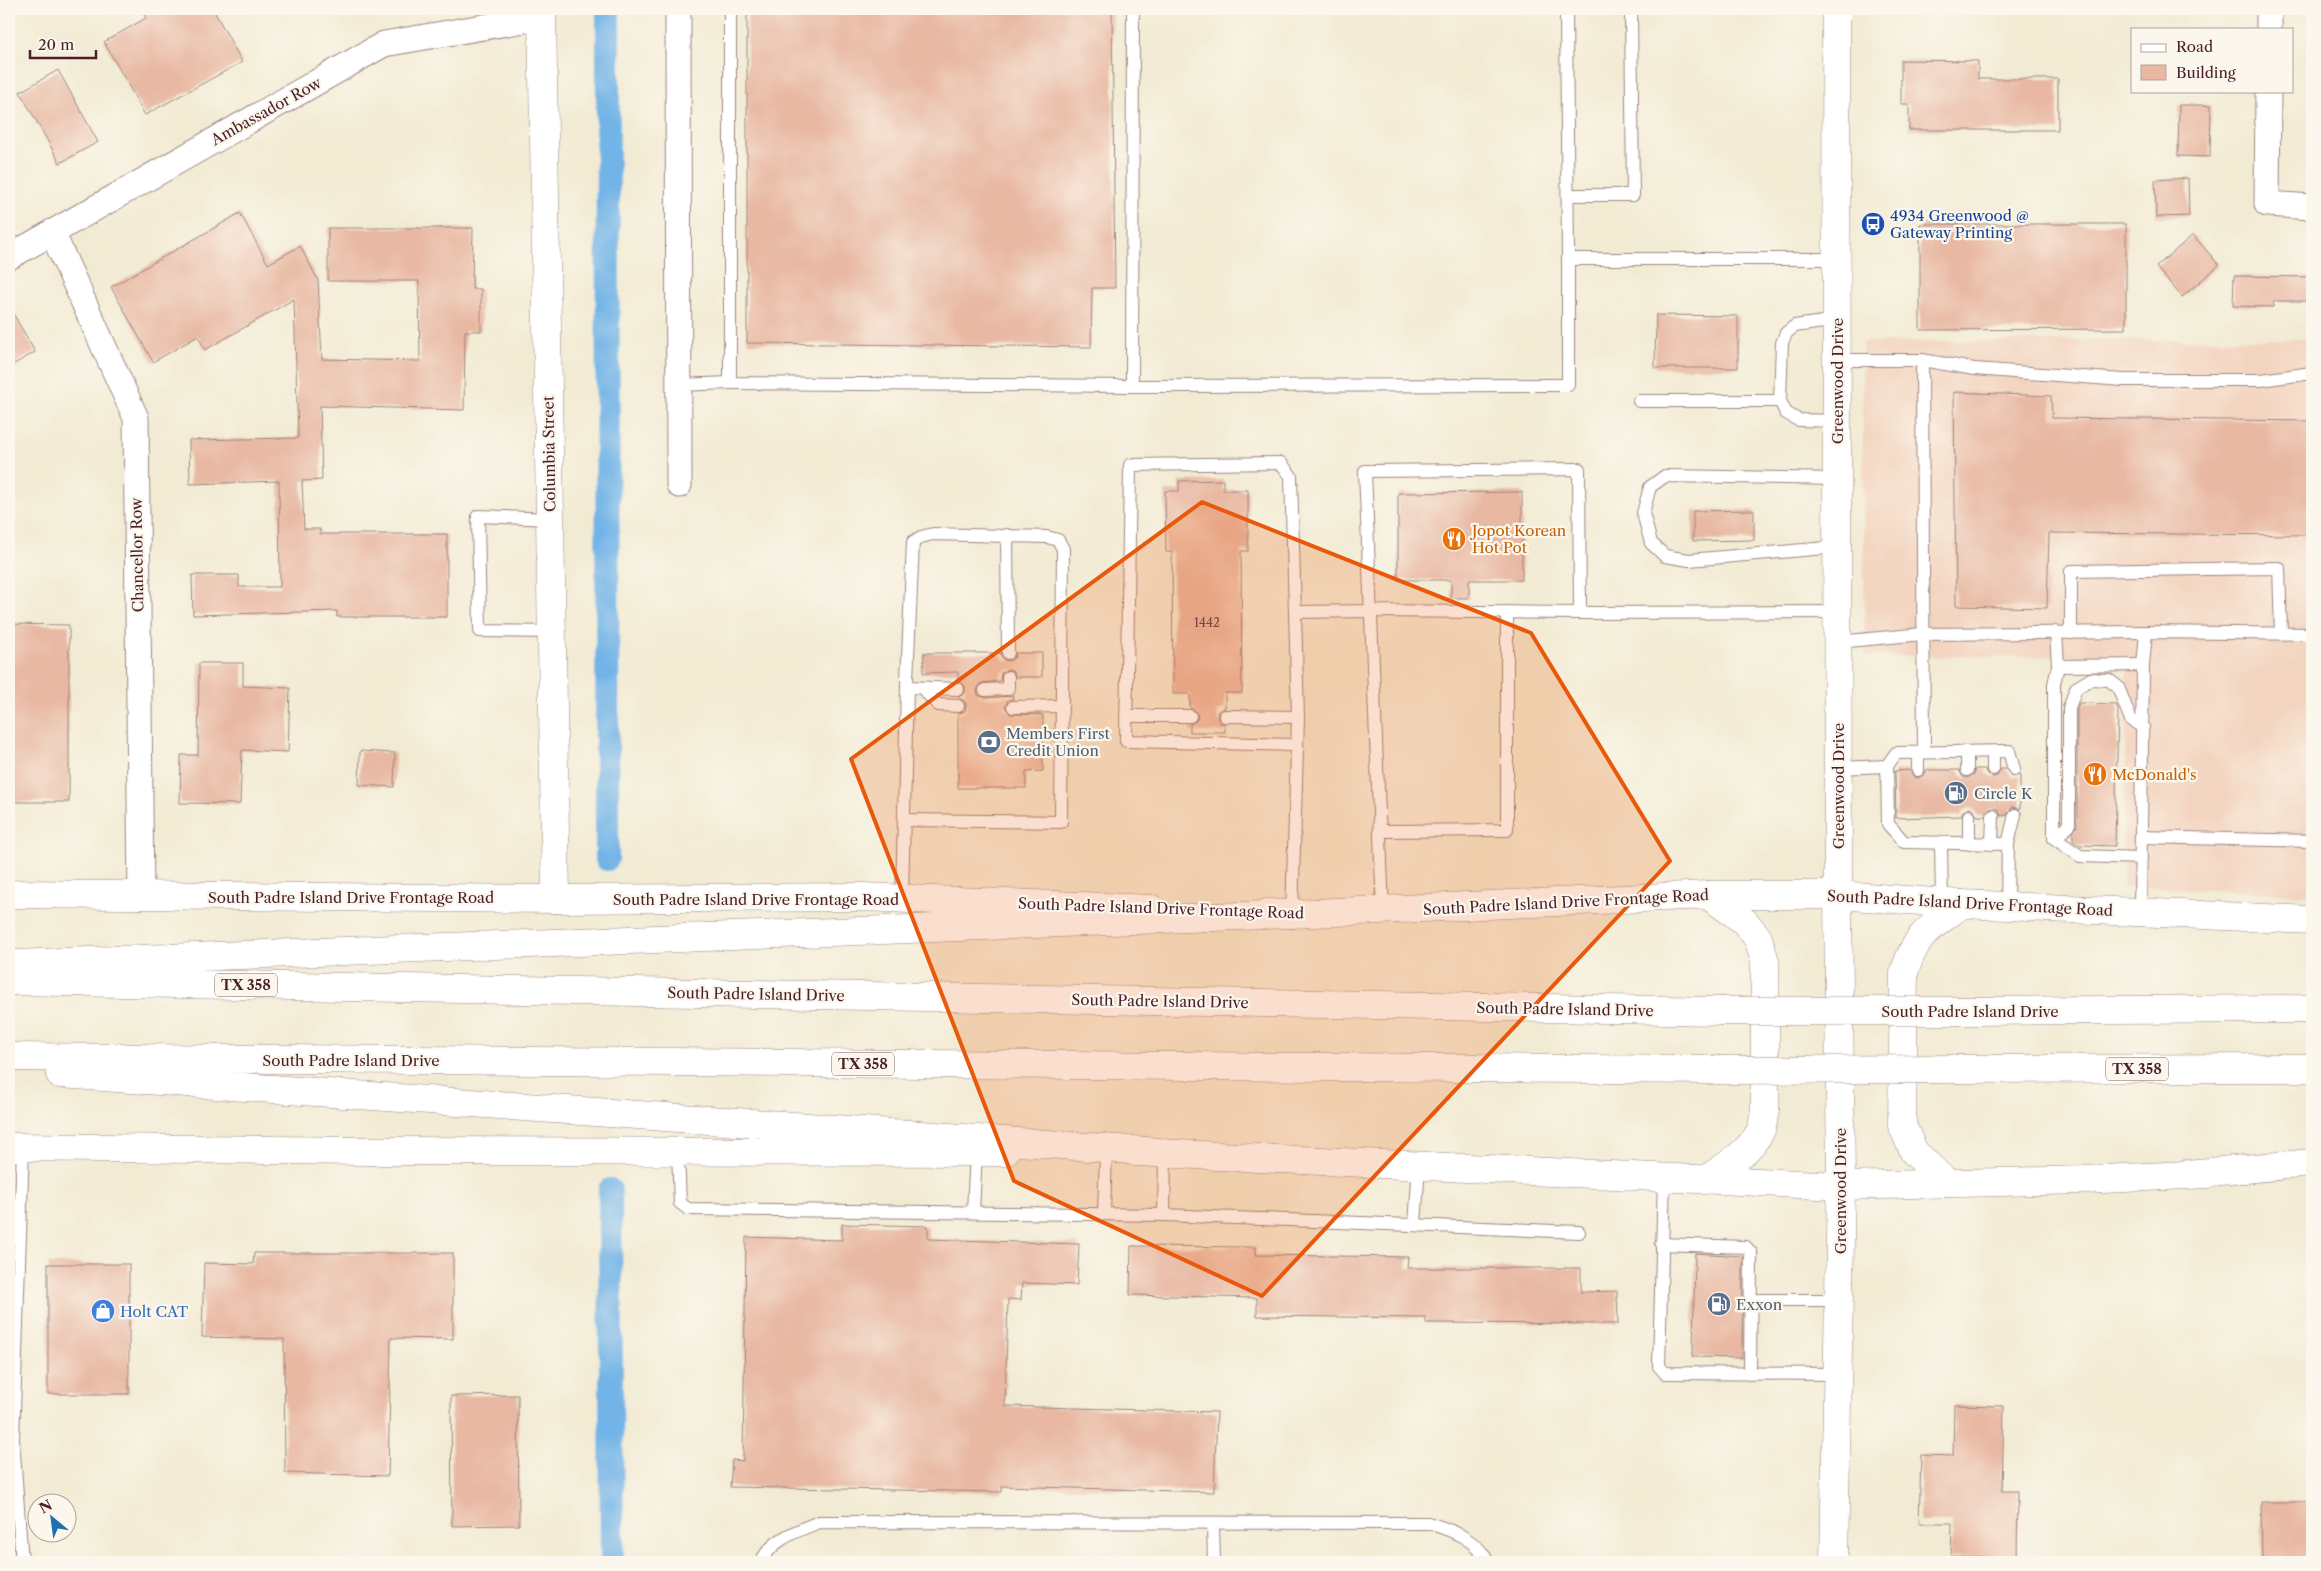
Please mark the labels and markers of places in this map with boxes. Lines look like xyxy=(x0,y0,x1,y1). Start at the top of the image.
place label: 4934 Greenwood @ Gateway Printing xyxy=(1890,206,2029,242)
bus stop icon: 4934 Greenwood @ Gateway Printing xyxy=(1860,211,1886,237)
place label: Jopot Korean Hot Pot xyxy=(1470,521,1567,557)
restaurant icon: Jopot Korean Hot Pot xyxy=(1441,526,1467,552)
place label: Members First Credit Union xyxy=(1006,724,1111,760)
bank icon: Members First Credit Union xyxy=(976,729,1002,755)
restaurant icon: McDonald's xyxy=(2082,761,2108,787)
place label: McDonald's xyxy=(2112,765,2197,784)
fuel station icon: Circle K xyxy=(1943,780,1969,806)
place label: Circle K xyxy=(1974,784,2034,803)
fuel station icon: Exxon xyxy=(1706,1291,1732,1317)
place label: Exxon xyxy=(1736,1295,1783,1314)
shop icon: Holt CAT xyxy=(90,1298,116,1324)
place label: Holt CAT xyxy=(120,1302,189,1321)

